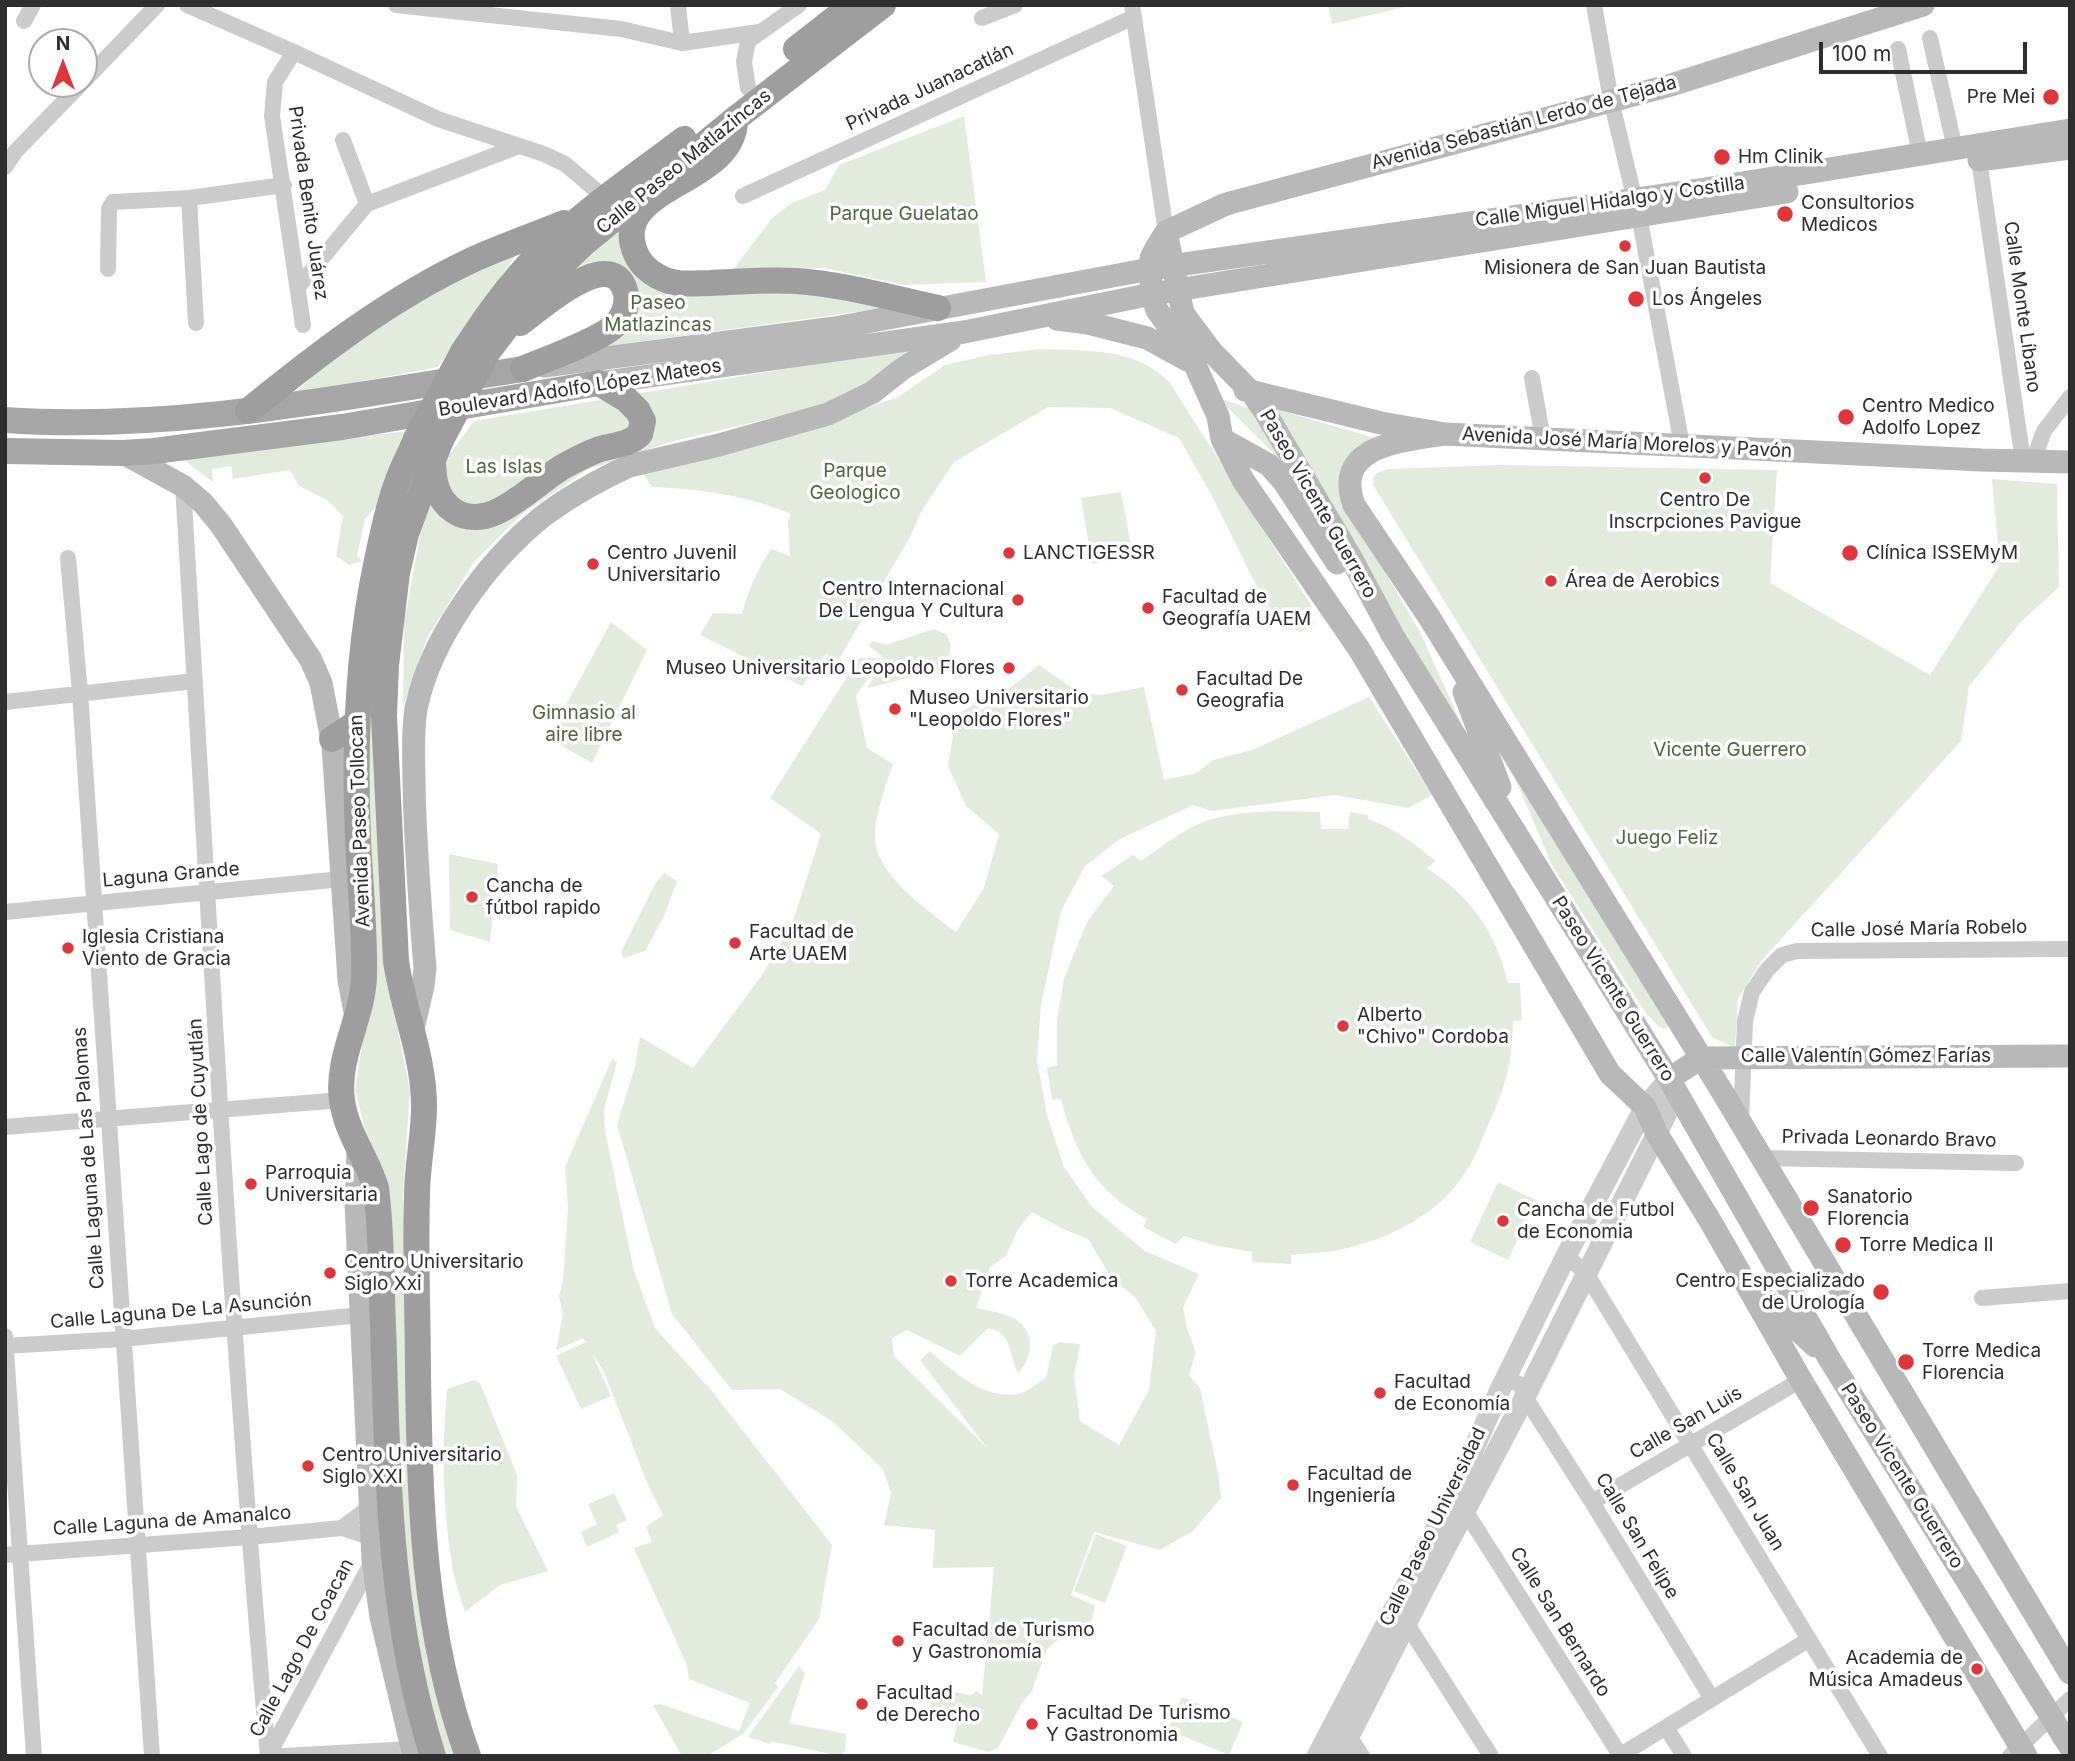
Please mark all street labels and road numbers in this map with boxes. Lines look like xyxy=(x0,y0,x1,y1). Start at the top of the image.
street label: Privada Juanacatlán xyxy=(843,38,1017,136)
street label: Avenida Sebastián Lerdo de Tejada xyxy=(1369,71,1679,175)
street label: Calle Paseo Matlazincas xyxy=(592,84,776,240)
street label: Privada Benito Juárez xyxy=(283,104,333,302)
street label: Calle Miguel Hidalgo y Costilla xyxy=(1474,172,1746,232)
street label: Calle Monte Líbano xyxy=(1999,220,2045,394)
street label: Boulevard Adolfo López Mateos xyxy=(437,354,723,422)
street label: Paseo Vicente Guerrero xyxy=(1255,406,1381,602)
street label: Avenida José María Morelos y Pavón xyxy=(1461,423,1793,463)
street label: Avenida Paseo Tollocan xyxy=(345,714,375,928)
street label: Laguna Grande xyxy=(102,858,240,892)
street label: Paseo Vicente Guerrero xyxy=(1547,892,1679,1086)
street label: Calle José María Robelo xyxy=(1810,916,2028,942)
street label: Calle Lago de Cuyutlán xyxy=(184,1018,218,1226)
street label: Calle Laguna de Las Palomas xyxy=(68,1026,110,1290)
street label: Calle Valentín Gómez Farías xyxy=(1741,1045,1991,1067)
street label: Privada Leonardo Bravo xyxy=(1781,1126,1997,1152)
street label: Calle Laguna De La Asunción xyxy=(49,1288,313,1334)
street label: Paseo Vicente Guerrero xyxy=(1836,1379,1968,1573)
street label: Calle San Luis xyxy=(1626,1382,1746,1464)
street label: Calle Paseo Universidad xyxy=(1375,1424,1491,1630)
street label: Calle San Juan xyxy=(1701,1429,1789,1555)
street label: Calle San Felipe xyxy=(1590,1469,1684,1603)
street label: Calle Laguna de Amanalco xyxy=(52,1501,292,1541)
street label: Calle San Bernardo xyxy=(1505,1543,1615,1701)
street label: Calle Lago De Coacan xyxy=(245,1555,359,1741)

